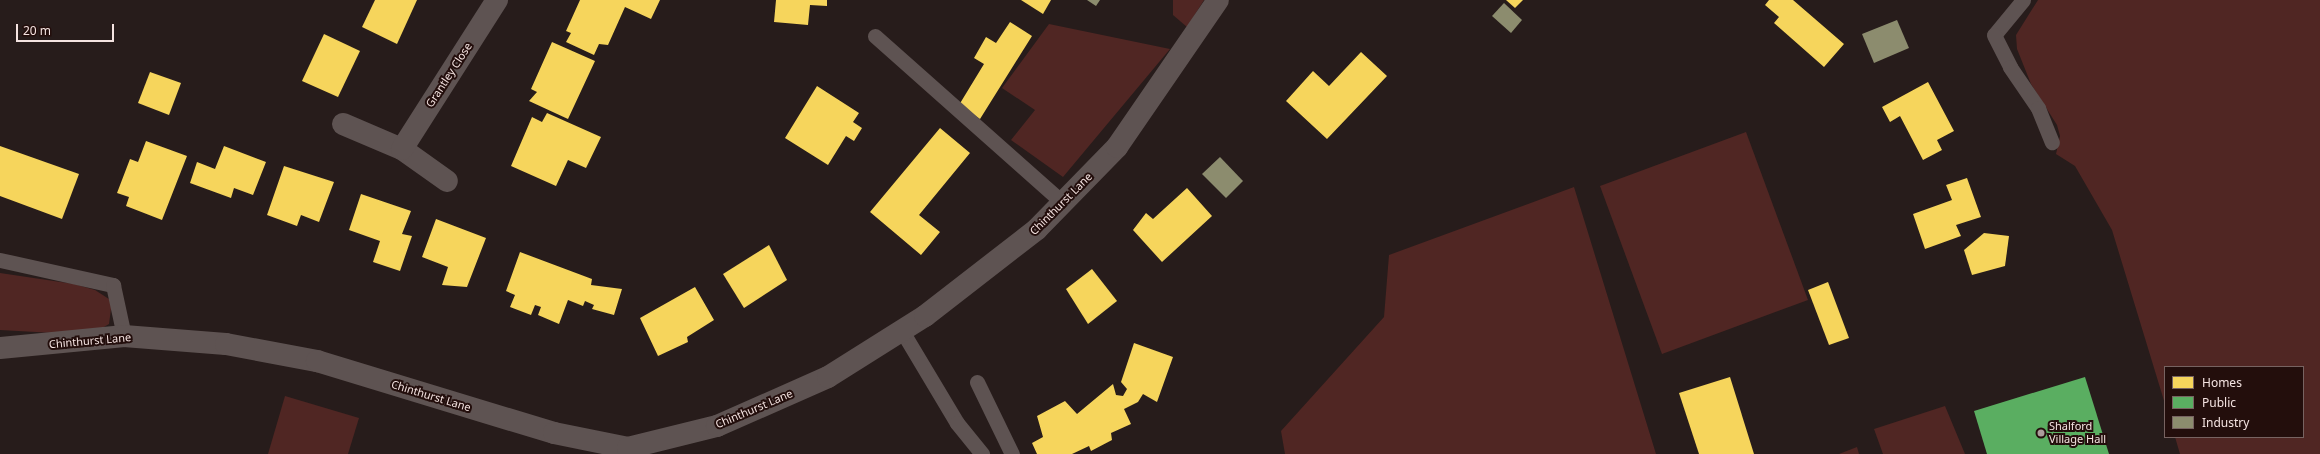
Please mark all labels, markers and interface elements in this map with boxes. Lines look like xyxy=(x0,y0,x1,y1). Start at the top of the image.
scale bar xyxy=(18,16,116,42)
text: 20 m xyxy=(23,22,51,39)
street label: Grantley Close xyxy=(423,40,475,110)
street label: Chinthurst Lane xyxy=(1027,170,1095,238)
street label: Chinthurst Lane xyxy=(48,331,132,351)
legend xyxy=(2164,366,2304,438)
text: Homes xyxy=(2202,374,2242,391)
street label: Chinthurst Lane xyxy=(390,378,472,414)
street label: Chinthurst Lane xyxy=(713,387,795,431)
text: Public xyxy=(2202,394,2236,411)
text: Industry xyxy=(2202,414,2249,431)
place label: Shalford Village Hall xyxy=(2049,420,2106,446)
marker: Shalford Village Hall xyxy=(2036,428,2046,438)

